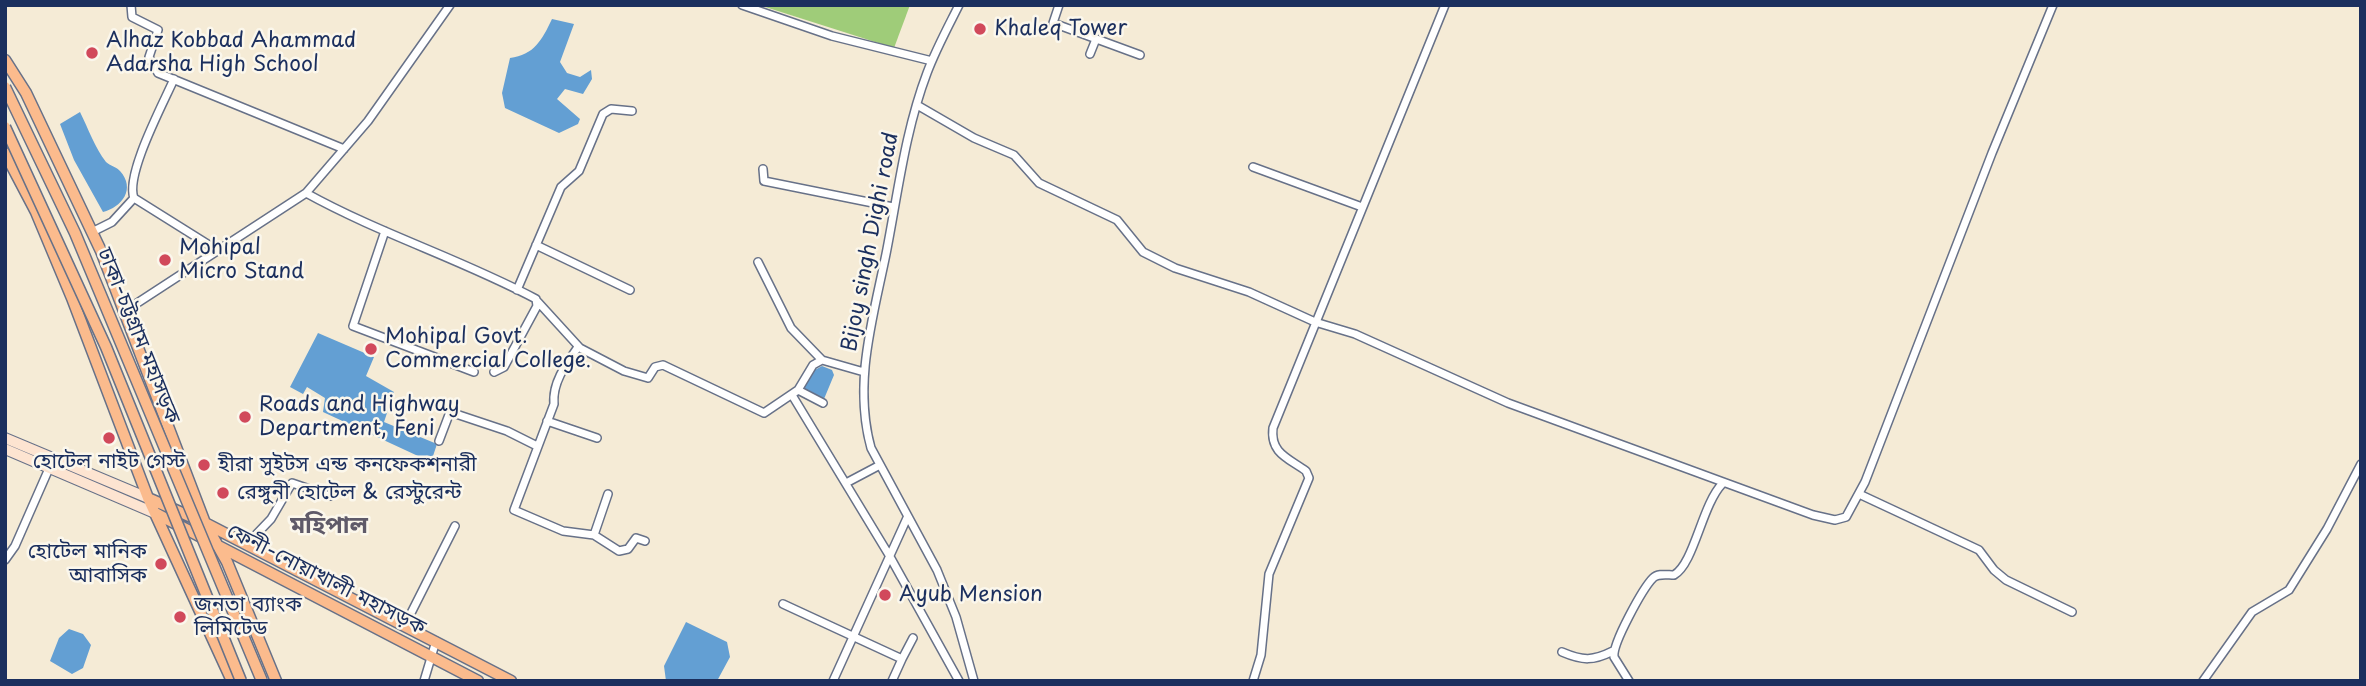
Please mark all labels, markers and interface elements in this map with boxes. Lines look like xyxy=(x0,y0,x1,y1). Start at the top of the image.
place label: Khaleq Tower xyxy=(994,16,1127,42)
marker: Khaleq Tower xyxy=(972,21,988,37)
place label: Alhaz Kobbad Ahammad Adarsha High School xyxy=(106,28,356,78)
marker: Alhaz Kobbad Ahammad Adarsha High School xyxy=(84,45,100,61)
street label: Bijoy singh Dighi road xyxy=(837,130,905,354)
place label: Mohipal Micro Stand xyxy=(179,235,304,285)
street label: ঢাকা-চট্টগ্রাম মহাসড়ক xyxy=(91,244,185,428)
marker: Mohipal Micro Stand xyxy=(157,252,173,268)
place label: Mohipal Govt. Commercial College. xyxy=(385,324,591,374)
marker: Mohipal Govt. Commercial College. xyxy=(363,341,379,357)
place label: Roads and Highway Department, Feni xyxy=(259,392,459,442)
marker: Roads and Highway Department, Feni xyxy=(237,409,253,425)
marker: হোটেল নাইট গেস্ট xyxy=(101,430,117,446)
place label: হোটেল নাইট গেস্ট xyxy=(33,449,185,475)
place label: হীরা সুইটস এন্ড কনফেকশনারী xyxy=(218,452,477,478)
marker: হীরা সুইটস এন্ড কনফেকশনারী xyxy=(196,457,212,473)
place label: রেঙ্গুনী হোটেল & রেস্টুরেন্ট xyxy=(237,480,462,506)
marker: রেঙ্গুনী হোটেল & রেস্টুরেন্ট xyxy=(215,485,231,501)
district label: মহিপাল xyxy=(290,512,368,540)
street label: ফেনী-নোয়াখালী মহাসড়ক xyxy=(222,519,430,641)
place label: হোটেল মানিক আবাসিক xyxy=(28,539,147,589)
marker: হোটেল মানিক আবাসিক xyxy=(153,556,169,572)
place label: Ayub Mension xyxy=(899,582,1043,608)
marker: Ayub Mension xyxy=(877,587,893,603)
place label: জনতা ব্যাংক লিমিটেড xyxy=(194,592,302,642)
marker: জনতা ব্যাংক লিমিটেড xyxy=(172,609,188,625)

